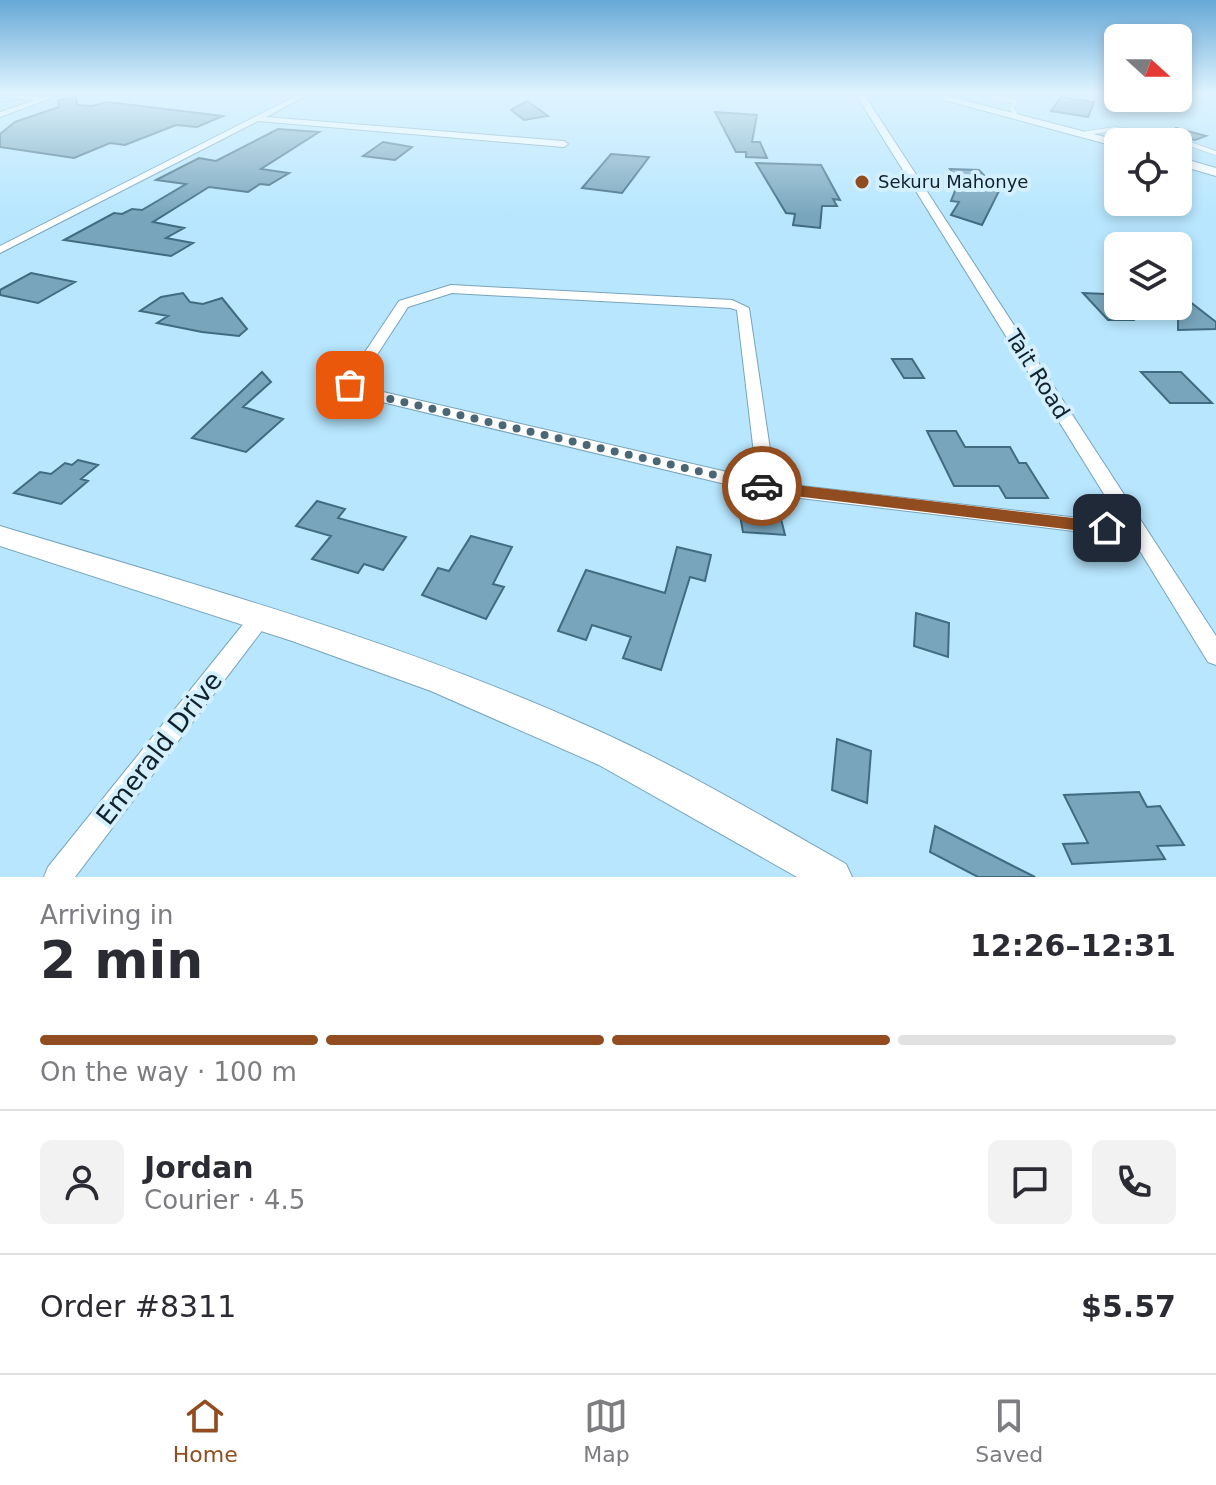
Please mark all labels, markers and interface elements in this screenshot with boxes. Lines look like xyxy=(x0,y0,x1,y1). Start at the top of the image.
north arrow xyxy=(1104,24,1192,112)
map controls xyxy=(1104,24,1192,320)
button: locate xyxy=(1104,128,1192,216)
place label: Sekuru Mahonye xyxy=(878,171,1028,192)
marker: Sekuru Mahonye xyxy=(853,173,871,191)
button: layers xyxy=(1104,232,1192,320)
street label: Tait Road xyxy=(1000,324,1075,423)
pin xyxy=(316,351,384,419)
icon: bag xyxy=(328,363,372,407)
courier xyxy=(722,446,802,526)
icon: car xyxy=(740,464,784,508)
pin xyxy=(1073,494,1141,562)
icon: home xyxy=(1085,506,1129,550)
street label: Emerald Drive xyxy=(90,666,228,830)
text: Arriving in xyxy=(40,900,174,930)
text: 12:26–12:31 xyxy=(970,928,1176,963)
text: 2 min xyxy=(40,930,203,990)
text: On the way · 100 m xyxy=(40,1057,297,1087)
button: person xyxy=(40,1140,124,1224)
button: chat xyxy=(988,1140,1072,1224)
button: phone xyxy=(1092,1140,1176,1224)
text: Jordan xyxy=(144,1150,254,1185)
text: Courier · 4.5 xyxy=(144,1185,305,1215)
text: Order #8311 xyxy=(40,1289,236,1324)
text: $5.57 xyxy=(1081,1289,1176,1324)
tab: Home xyxy=(173,1394,238,1467)
tab: Map xyxy=(583,1394,630,1467)
tab: Saved xyxy=(975,1394,1043,1467)

